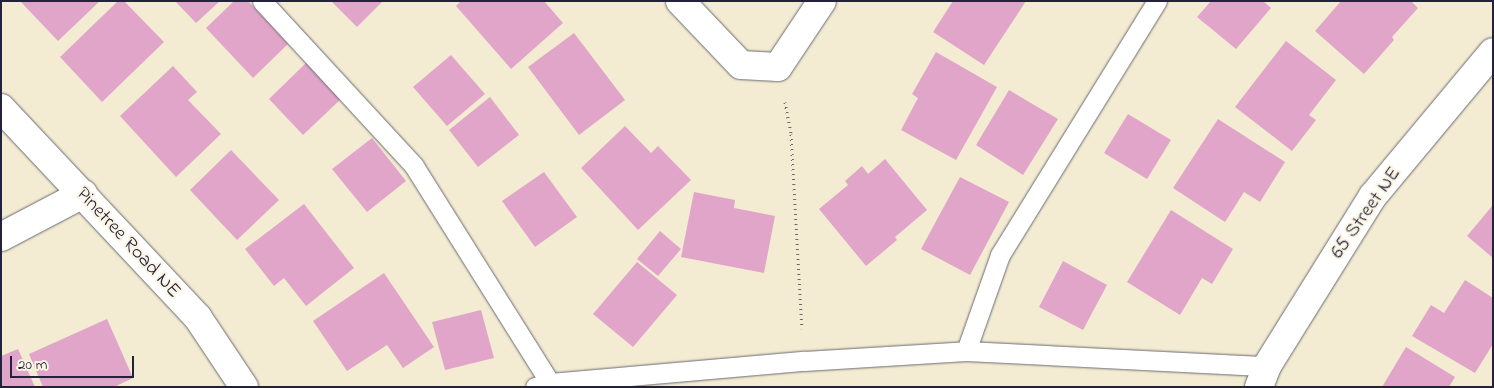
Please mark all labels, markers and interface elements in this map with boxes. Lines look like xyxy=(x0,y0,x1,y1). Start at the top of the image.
street label: 65 Street NE xyxy=(1326,163,1406,263)
street label: Pinetree Road NE xyxy=(71,183,185,303)
scale bar xyxy=(12,346,136,378)
text: 20 m xyxy=(18,354,47,376)

